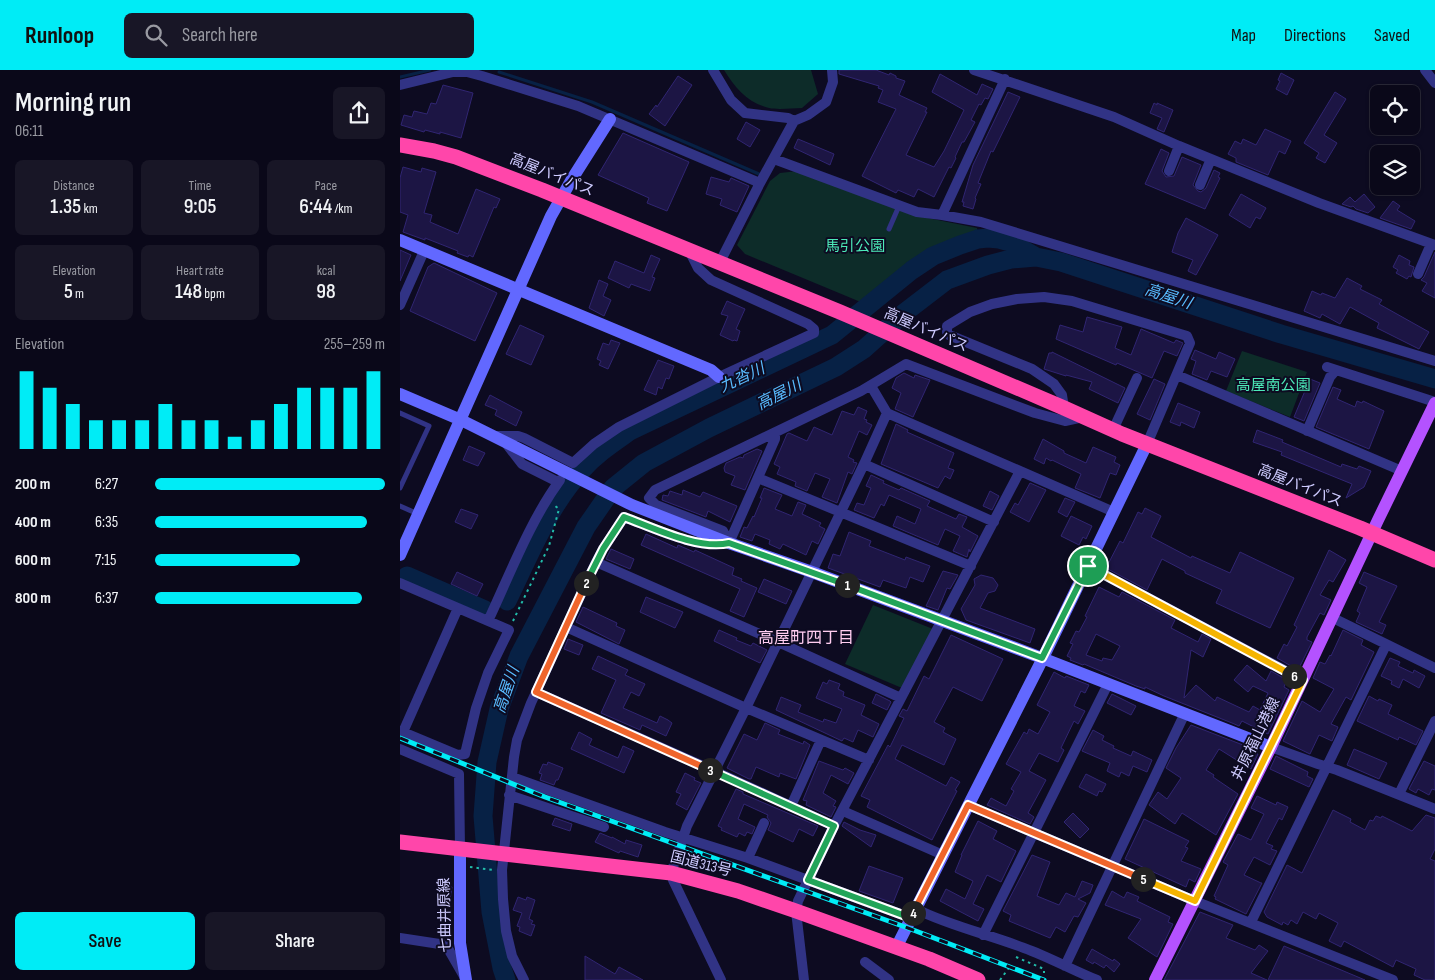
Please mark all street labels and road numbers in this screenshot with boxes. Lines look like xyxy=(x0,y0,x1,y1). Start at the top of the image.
street label: 高屋バイパス xyxy=(507,149,597,201)
street label: 高屋バイパス xyxy=(881,304,971,356)
street label: 高屋バイパス xyxy=(1255,460,1345,512)
street label: 井原福山港線 xyxy=(1228,694,1284,784)
street label: 国道313号 xyxy=(668,847,734,881)
street label: 七曲井原線 xyxy=(435,877,455,953)

